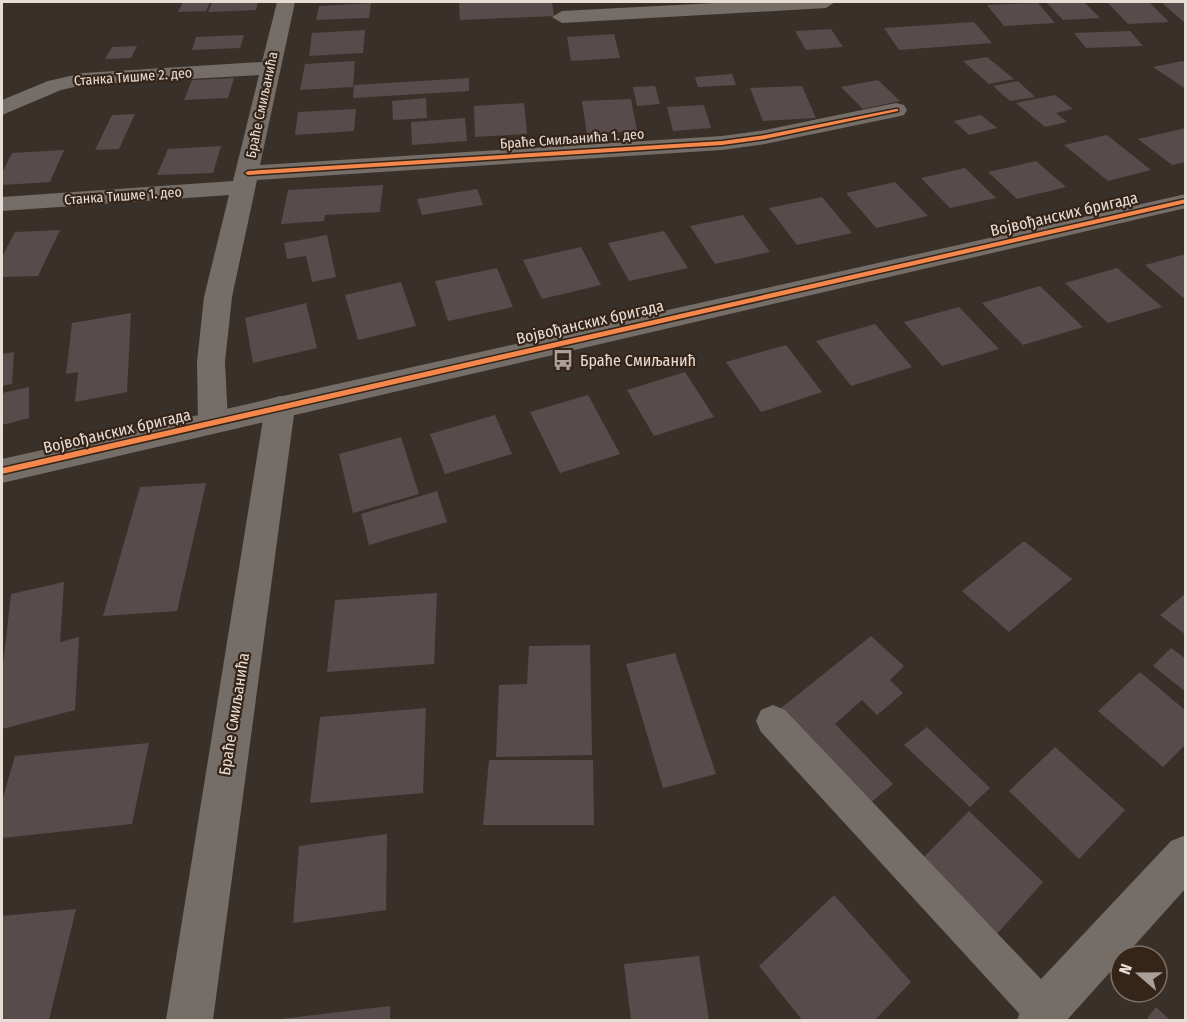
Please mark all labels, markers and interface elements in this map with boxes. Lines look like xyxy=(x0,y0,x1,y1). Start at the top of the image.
street label: Браће Смиљанића xyxy=(242,50,282,160)
street label: Станка Тишме 2. део xyxy=(73,64,193,90)
street label: Браће Смиљанића 1. део xyxy=(499,125,645,153)
street label: Станка Тишме 1. део xyxy=(64,183,182,209)
street label: Војвођанских бригада xyxy=(988,188,1140,240)
street label: Војвођанских бригада xyxy=(514,296,666,348)
bus stop icon: Браће Смиљанић xyxy=(551,348,575,372)
place label: Браће Смиљанић xyxy=(580,351,696,370)
street label: Војвођанских бригада xyxy=(41,405,193,457)
street label: Браће Смиљанића xyxy=(215,651,253,777)
north arrow xyxy=(1109,944,1169,1004)
text: N xyxy=(1115,961,1136,977)

